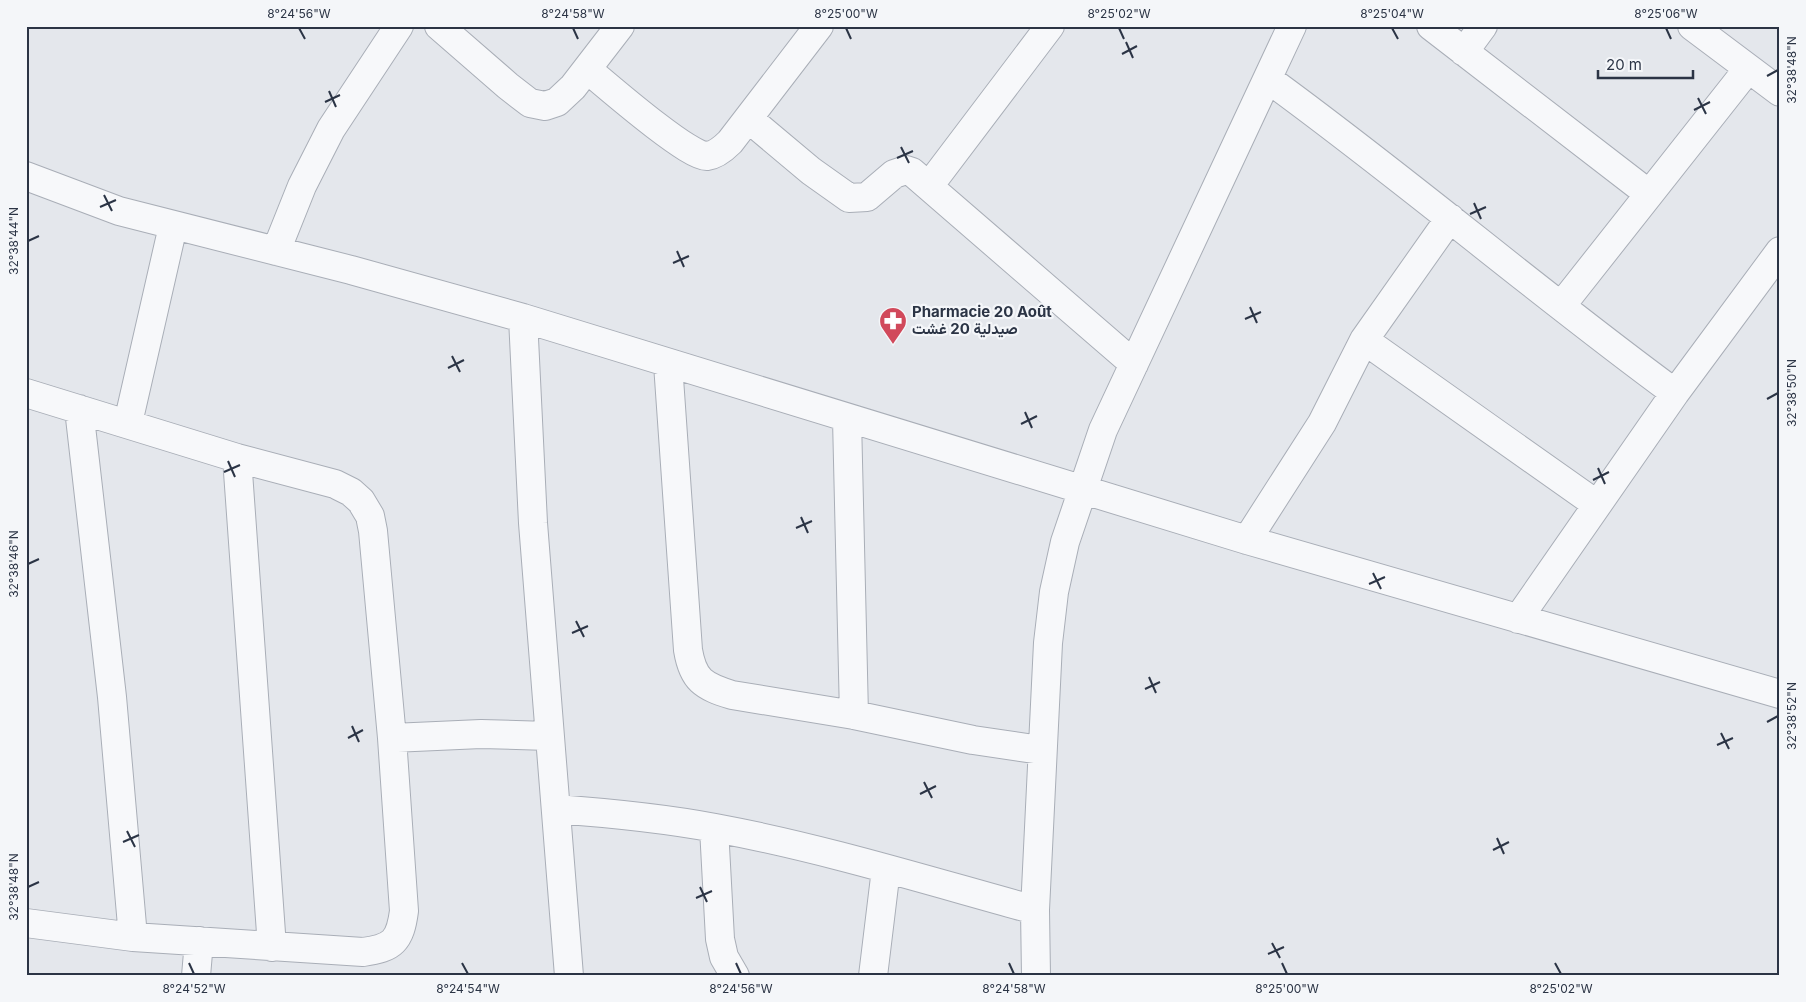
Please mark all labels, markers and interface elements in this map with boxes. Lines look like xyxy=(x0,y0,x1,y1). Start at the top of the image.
text: 8°24'56"W xyxy=(267,6,331,21)
text: 8°24'58"W xyxy=(541,6,605,21)
text: 8°25'00"W xyxy=(814,6,878,21)
text: 8°25'02"W xyxy=(1087,6,1151,21)
text: 8°25'04"W xyxy=(1360,6,1424,21)
text: 8°25'06"W xyxy=(1634,6,1698,21)
text: 32°38'48"N xyxy=(1784,36,1799,104)
scale bar xyxy=(1598,48,1694,80)
text: 20 m xyxy=(1606,55,1642,74)
text: 32°38'44"N xyxy=(6,207,21,275)
place label: Pharmacie 20 Août صيدلية 20 غشت xyxy=(912,302,1052,338)
pharmacy icon: Pharmacie 20 Août صيدلية 20 غشت xyxy=(878,306,908,345)
text: 32°38'50"N xyxy=(1784,359,1799,427)
text: 32°38'46"N xyxy=(6,530,21,598)
text: 32°38'52"N xyxy=(1784,682,1799,750)
text: 32°38'48"N xyxy=(6,853,21,921)
text: 8°24'52"W xyxy=(162,981,226,996)
text: 8°24'54"W xyxy=(436,981,500,996)
text: 8°24'56"W xyxy=(709,981,773,996)
text: 8°24'58"W xyxy=(982,981,1046,996)
text: 8°25'00"W xyxy=(1255,981,1319,996)
text: 8°25'02"W xyxy=(1529,981,1593,996)

